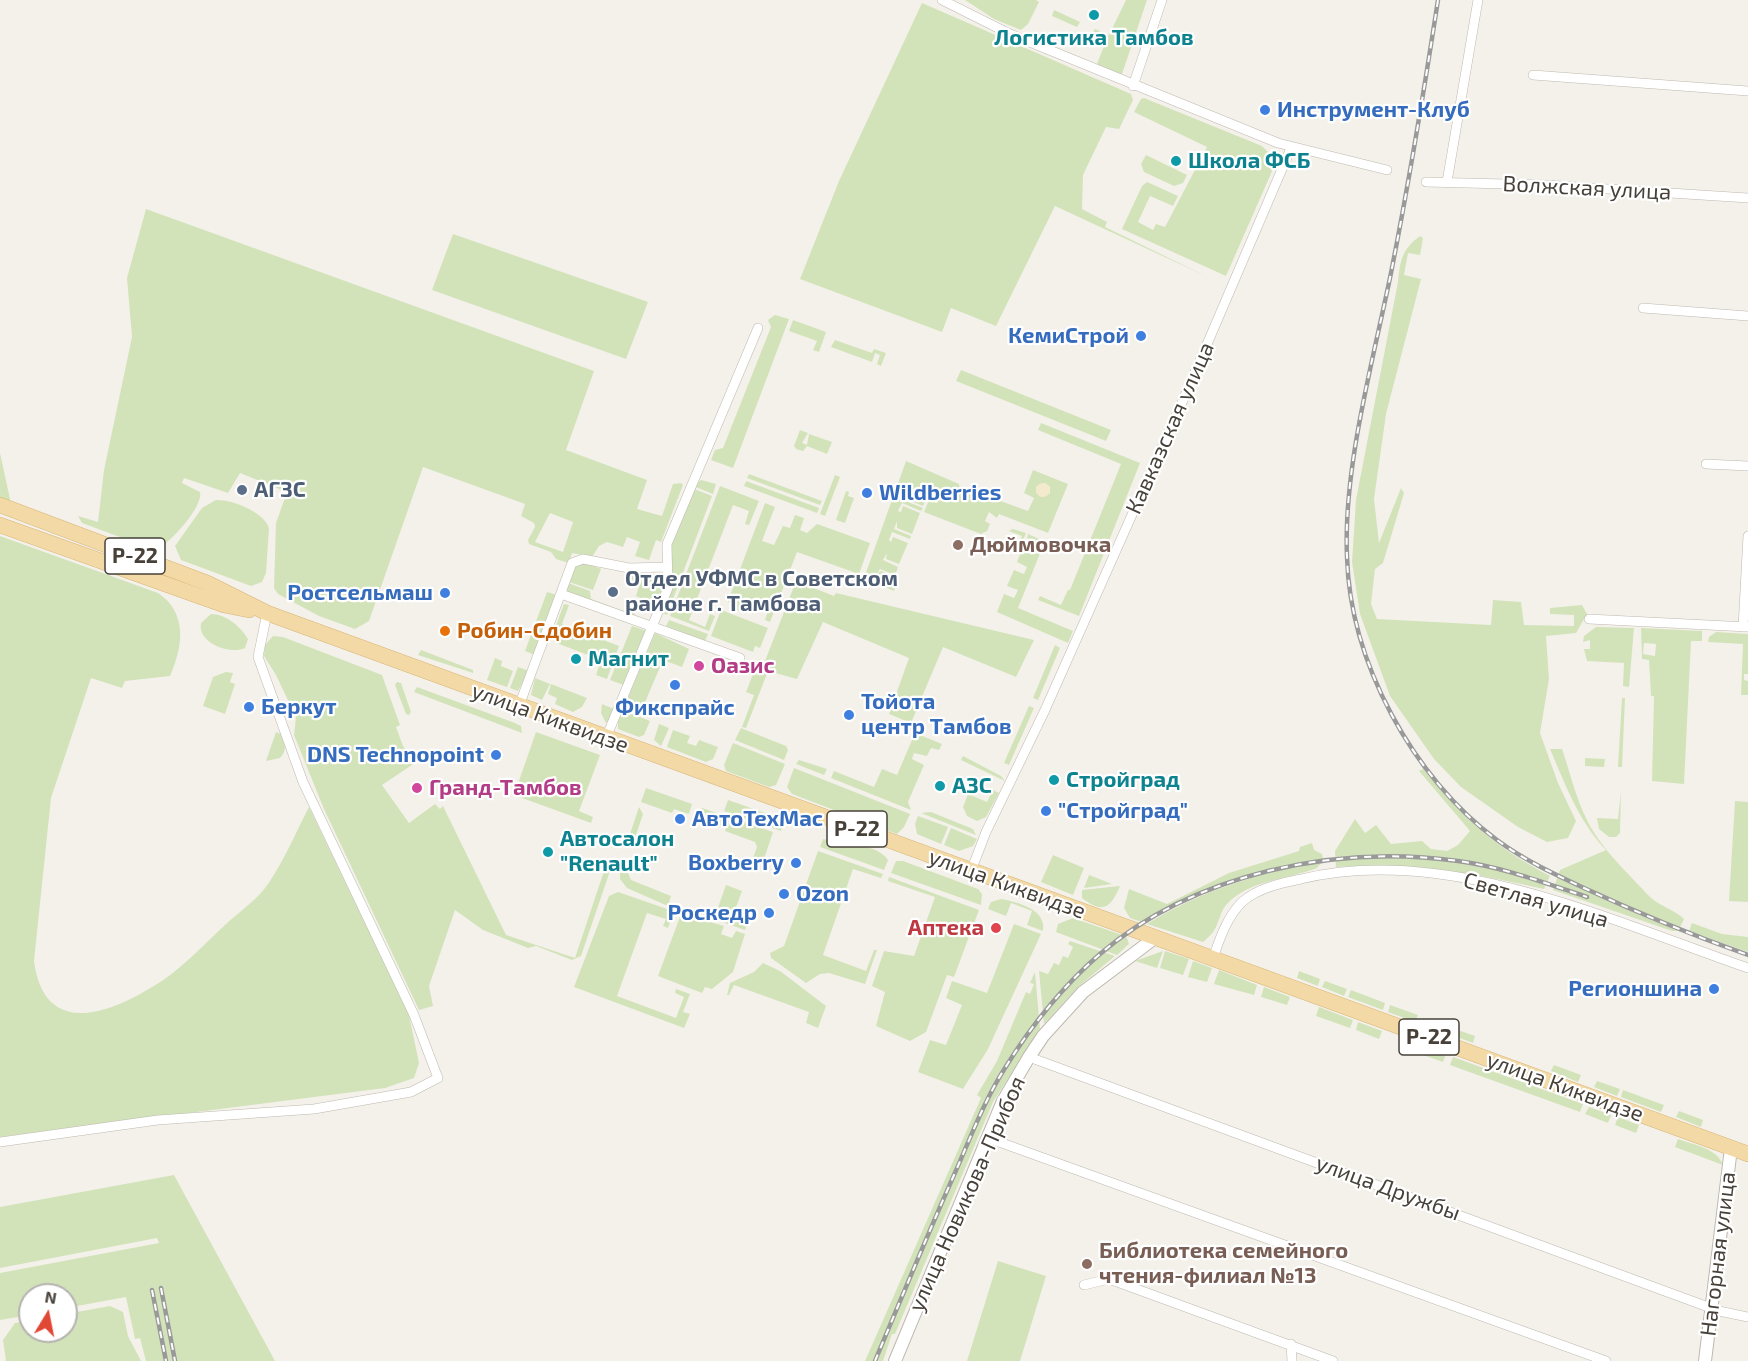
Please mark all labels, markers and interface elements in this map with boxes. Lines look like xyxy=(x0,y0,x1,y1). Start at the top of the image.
marker: Логистика Тамбов xyxy=(1087,8,1101,22)
place label: Логистика Тамбов xyxy=(994,25,1194,51)
place label: Инструмент-Клуб xyxy=(1277,97,1470,123)
marker: Инструмент-Клуб xyxy=(1258,103,1272,117)
place label: Школа ФСБ xyxy=(1188,148,1310,174)
marker: Школа ФСБ xyxy=(1169,154,1183,168)
street label: Волжская улица xyxy=(1502,170,1672,206)
place label: КемиСтрой xyxy=(1008,323,1129,349)
marker: КемиСтрой xyxy=(1134,329,1148,343)
street label: Кавказская улица xyxy=(1120,338,1220,518)
place label: АГЗС xyxy=(254,477,306,503)
place label: Wildberries xyxy=(879,480,1001,506)
marker: АГЗС xyxy=(235,483,249,497)
marker: Wildberries xyxy=(860,486,874,500)
place label: Дюймовочка xyxy=(970,532,1111,558)
road number: Р-22 xyxy=(105,538,165,574)
marker: Дюймовочка xyxy=(951,538,965,552)
place label: Отдел УФМС в Советском районе г. Тамбова xyxy=(625,566,898,618)
place label: Ростсельмаш xyxy=(287,580,433,606)
marker: Отдел УФМС в Советском районе г. Тамбова xyxy=(606,585,620,599)
marker: Ростсельмаш xyxy=(438,586,452,600)
place label: Робин-Сдобин xyxy=(457,618,612,644)
marker: Робин-Сдобин xyxy=(438,624,452,638)
place label: Магнит xyxy=(588,646,669,672)
marker: Магнит xyxy=(569,652,583,666)
place label: Оазис xyxy=(711,653,775,679)
marker: Оазис xyxy=(692,659,706,673)
street label: улица Киквидзе xyxy=(468,677,632,759)
marker: Фикспрайс xyxy=(668,678,682,692)
place label: Тойота центр Тамбов xyxy=(861,689,1012,740)
place label: Беркут xyxy=(261,694,337,720)
place label: Фикспрайс xyxy=(615,695,735,721)
marker: Беркут xyxy=(242,700,256,714)
marker: Тойота центр Тамбов xyxy=(842,708,856,722)
place label: DNS Technopoint xyxy=(307,742,484,768)
marker: DNS Technopoint xyxy=(489,748,503,762)
place label: Стройград xyxy=(1066,767,1180,793)
place label: АЗС xyxy=(952,773,992,799)
marker: Стройград xyxy=(1047,773,1061,787)
place label: Гранд-Тамбов xyxy=(429,775,582,801)
marker: АЗС xyxy=(933,779,947,793)
marker: Гранд-Тамбов xyxy=(410,781,424,795)
place label: "Стройград" xyxy=(1058,798,1188,824)
marker: "Стройград" xyxy=(1039,804,1053,818)
place label: АвтоТехМас xyxy=(692,806,823,832)
road number: Р-22 xyxy=(827,811,887,847)
marker: АвтоТехМас xyxy=(673,812,687,826)
place label: Автосалон "Renault" xyxy=(560,826,674,878)
street label: улица Киквидзе xyxy=(925,843,1089,925)
marker: Автосалон "Renault" xyxy=(541,845,555,859)
place label: Boxberry xyxy=(688,850,784,876)
marker: Boxberry xyxy=(789,856,803,870)
street label: Светлая улица xyxy=(1460,867,1612,933)
place label: Ozon xyxy=(796,881,849,907)
marker: Ozon xyxy=(777,887,791,901)
place label: Роскедр xyxy=(667,900,757,926)
marker: Роскедр xyxy=(762,906,776,920)
place label: Аптека xyxy=(908,915,984,941)
marker: Аптека xyxy=(989,921,1003,935)
place label: Регионшина xyxy=(1568,976,1702,1002)
marker: Регионшина xyxy=(1707,982,1721,996)
road number: Р-22 xyxy=(1399,1019,1459,1055)
street label: улица Киквидзе xyxy=(1483,1046,1647,1128)
street label: улица Новикова-Прибоя xyxy=(903,1072,1031,1316)
street label: улица Дружбы xyxy=(1312,1150,1464,1226)
street label: Нагорная улица xyxy=(1695,1170,1741,1338)
place label: Библиотека семейного чтения-филиал №13 xyxy=(1099,1238,1348,1290)
marker: Библиотека семейного чтения-филиал №13 xyxy=(1080,1257,1094,1271)
north arrow xyxy=(18,1283,78,1343)
text: N xyxy=(44,1286,58,1307)

